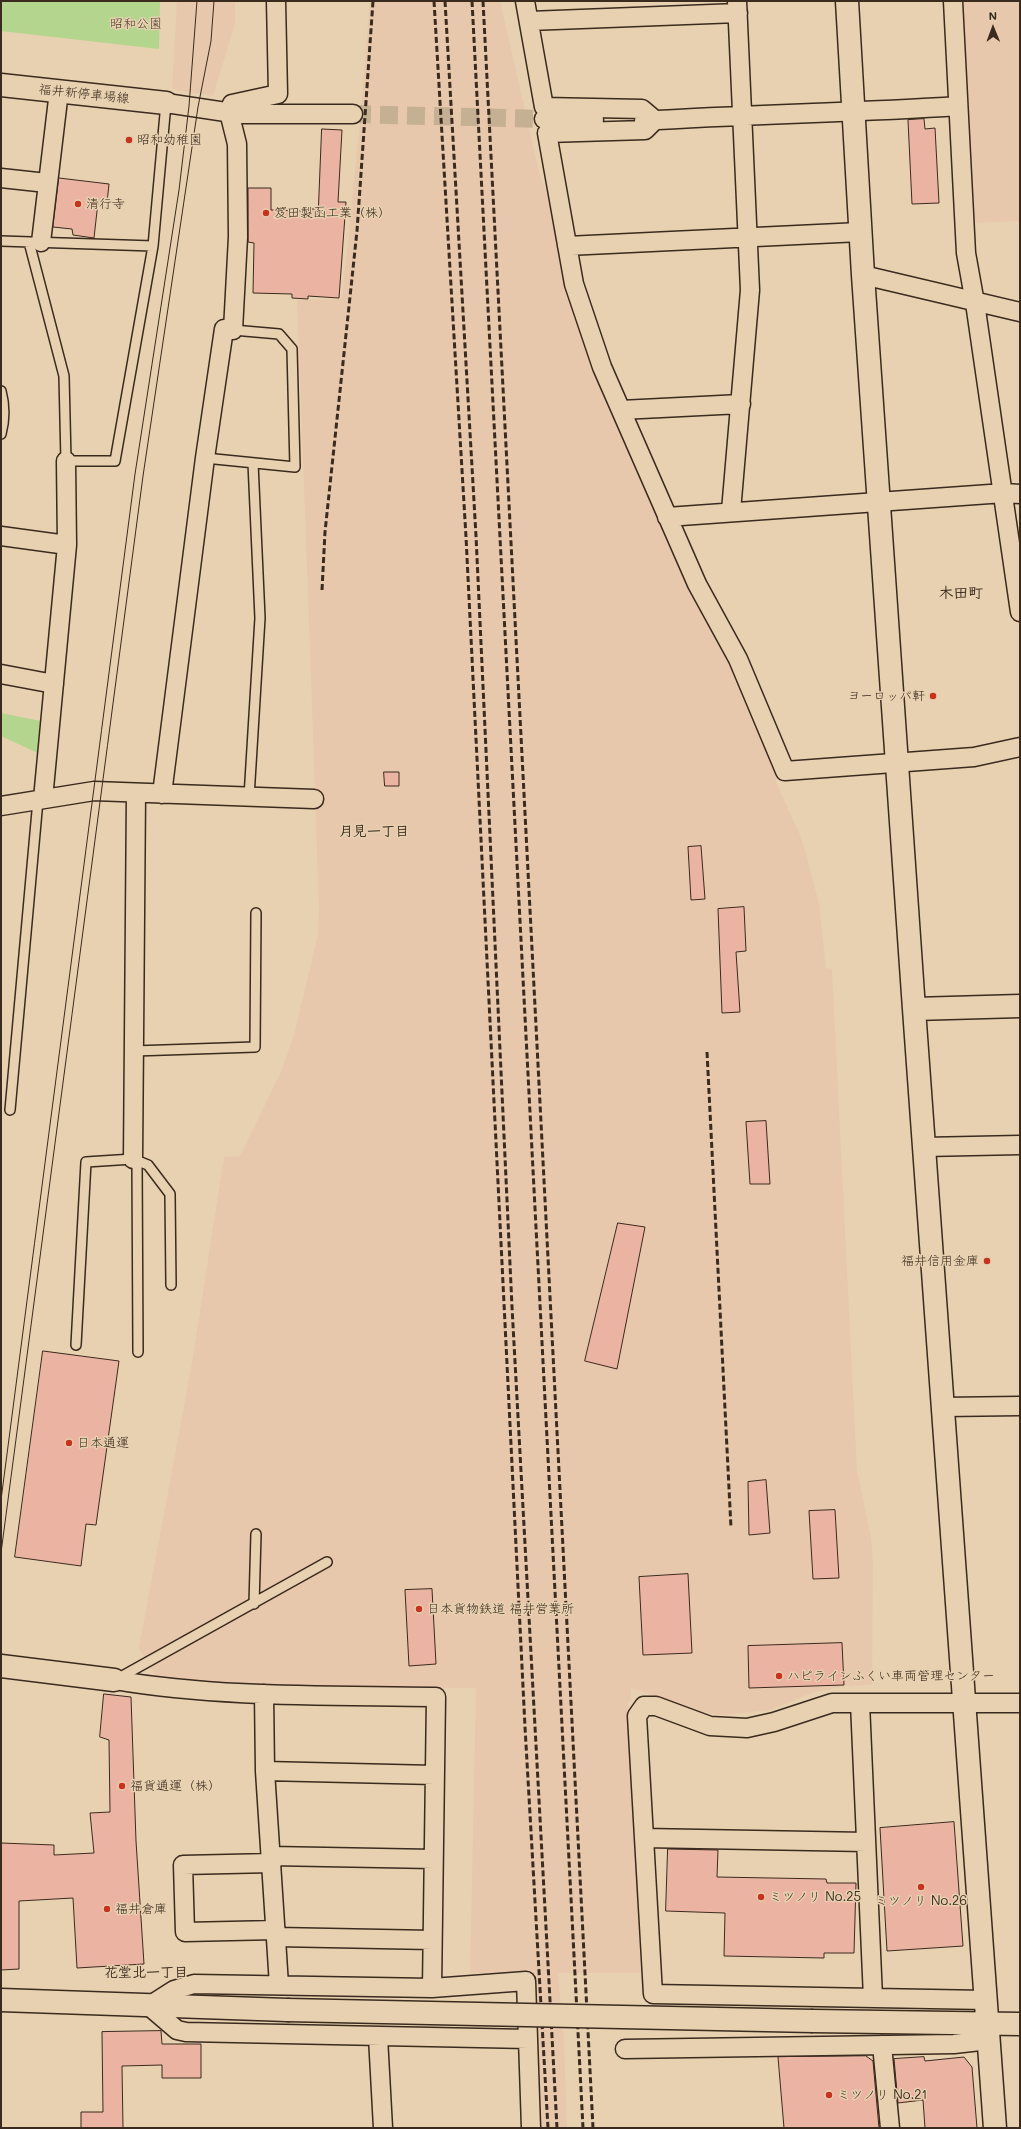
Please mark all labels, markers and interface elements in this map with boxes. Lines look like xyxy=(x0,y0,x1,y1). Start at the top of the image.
north arrow xyxy=(973,8,1013,48)
text: N xyxy=(988,8,997,23)
park label: 昭和公園 xyxy=(110,16,162,32)
street label: 福井新停車場線 xyxy=(38,81,130,107)
place label: 昭和幼稚園 xyxy=(137,132,202,148)
marker: 昭和幼稚園 xyxy=(124,135,134,145)
place label: 清行寺 xyxy=(86,196,125,212)
marker: 清行寺 xyxy=(73,199,83,209)
place label: 笈田製函工業（株） xyxy=(274,205,391,221)
marker: 笈田製函工業（株） xyxy=(261,208,271,218)
district label: 木田町 xyxy=(939,584,983,602)
place label: ヨーロッパ軒 xyxy=(848,688,925,704)
marker: ヨーロッパ軒 xyxy=(928,691,938,701)
district label: 月見一丁目 xyxy=(339,824,409,840)
place label: 福井信用金庫 xyxy=(901,1253,979,1269)
marker: 福井信用金庫 xyxy=(982,1256,992,1266)
place label: 日本通運 xyxy=(77,1435,129,1451)
marker: 日本通運 xyxy=(64,1438,74,1448)
place label: 日本貨物鉄道 福井営業所 xyxy=(427,1601,574,1617)
marker: 日本貨物鉄道 福井営業所 xyxy=(414,1604,424,1614)
place label: ハピラインふくい車両管理センター xyxy=(787,1668,995,1684)
marker: ハピラインふくい車両管理センター xyxy=(774,1671,784,1681)
place label: 福貨通運（株） xyxy=(130,1778,221,1794)
marker: 福貨通運（株） xyxy=(117,1781,127,1791)
marker: ミツノリ No.26 xyxy=(916,1882,926,1892)
place label: ミツノリ No.25 xyxy=(769,1889,861,1905)
marker: ミツノリ No.25 xyxy=(756,1892,766,1902)
place label: ミツノリ No.26 xyxy=(875,1893,967,1909)
place label: 福井倉庫 xyxy=(115,1901,167,1917)
marker: 福井倉庫 xyxy=(102,1904,112,1914)
district label: 花堂北一丁目 xyxy=(104,1965,188,1981)
place label: ミツノリ No.21 xyxy=(837,2087,927,2103)
marker: ミツノリ No.21 xyxy=(824,2090,834,2100)

